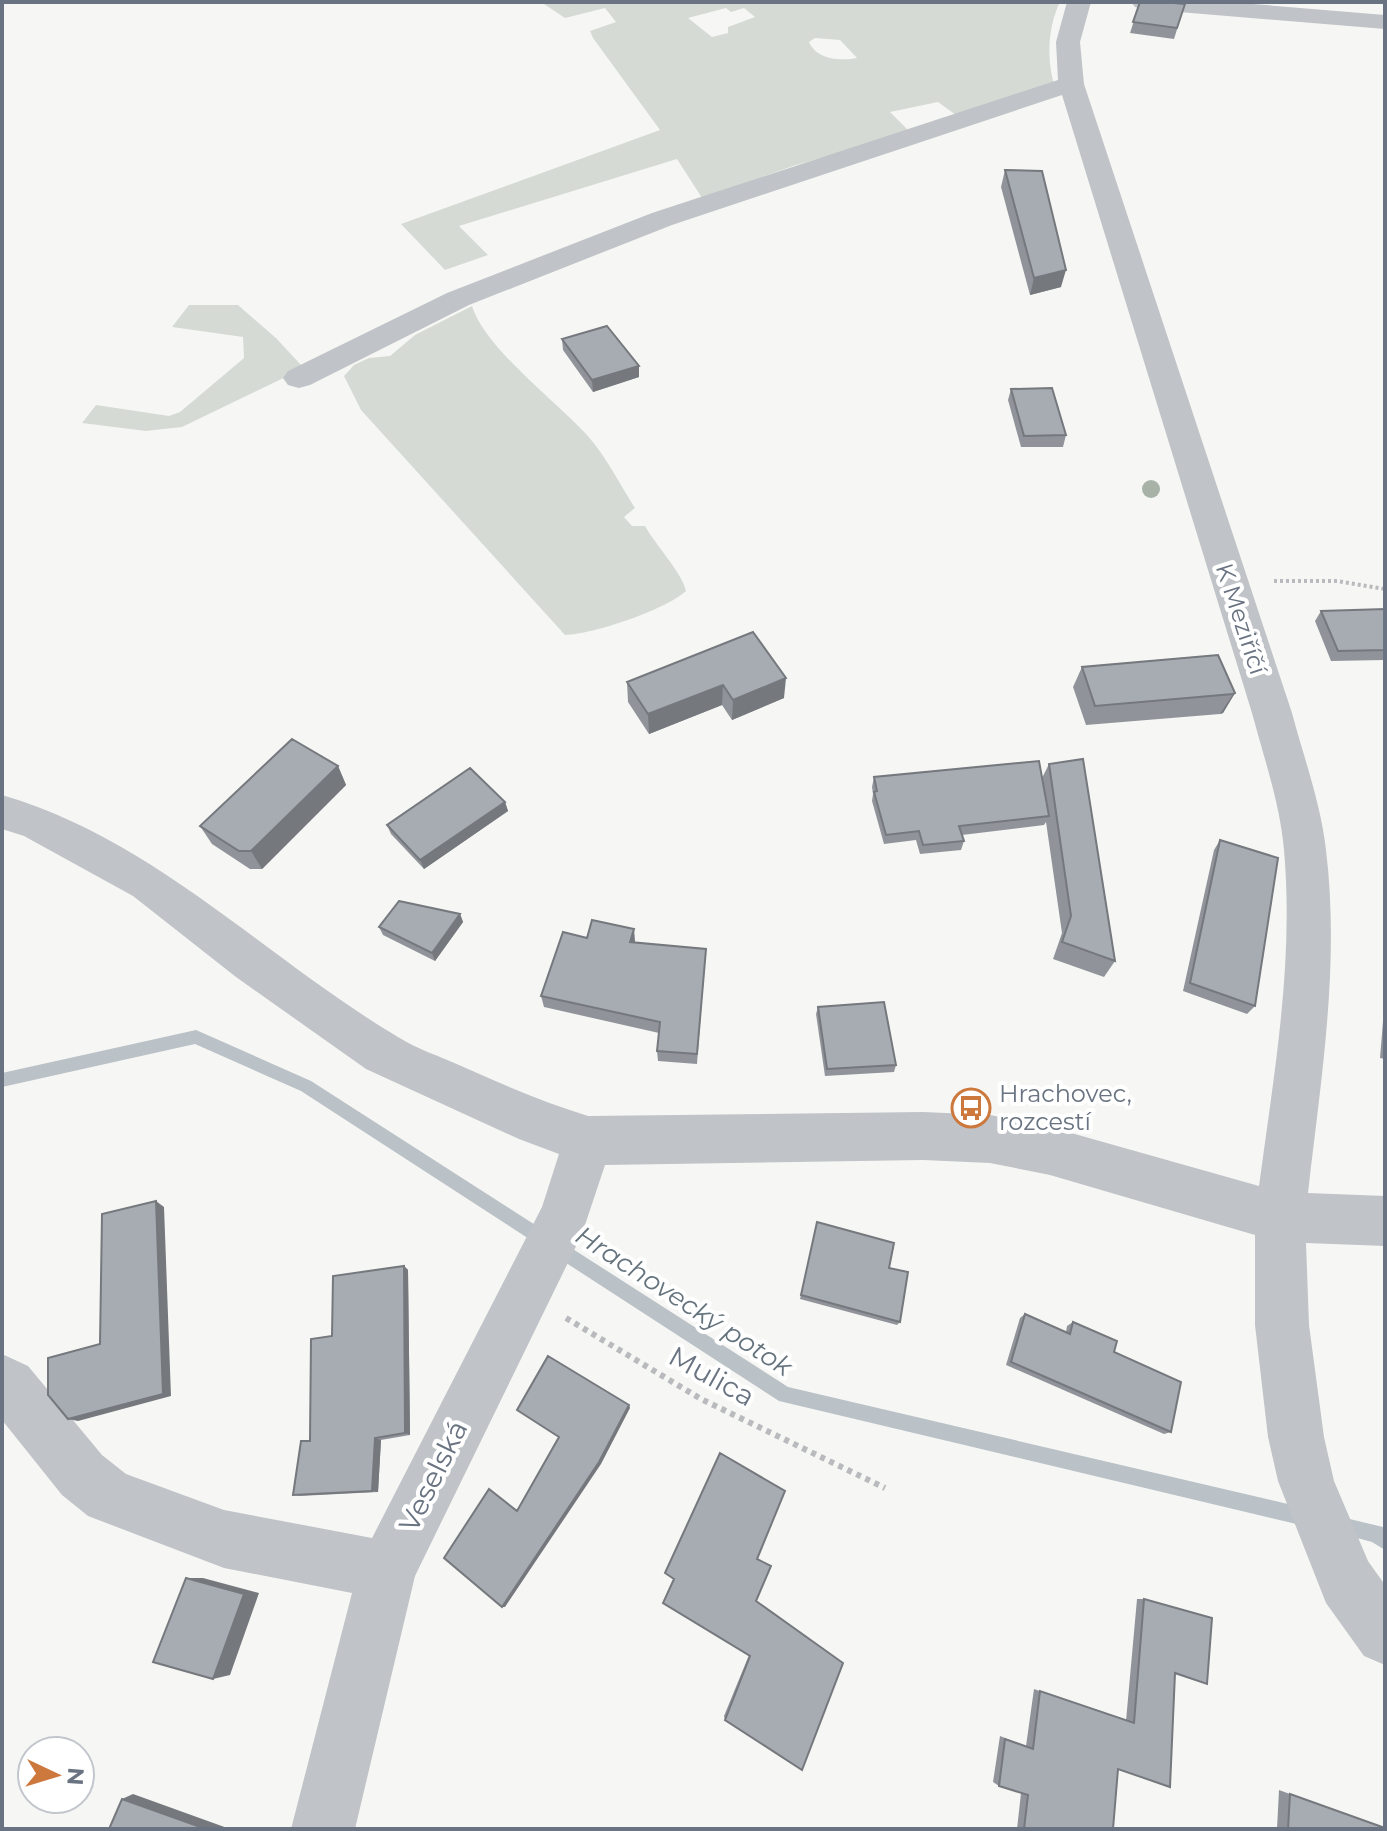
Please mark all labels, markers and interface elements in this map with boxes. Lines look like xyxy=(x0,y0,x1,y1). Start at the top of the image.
street label: K Meziříčí xyxy=(1210,560,1274,680)
place label: Hrachovec, rozcestí xyxy=(999,1079,1132,1136)
bus stop icon: Hrachovec, rozcestí xyxy=(950,1087,992,1129)
water label: Hrachovecký potok xyxy=(570,1219,800,1384)
street label: Mulica xyxy=(663,1339,761,1413)
street label: Veselská xyxy=(391,1415,475,1537)
north arrow xyxy=(16,1735,96,1815)
text: N xyxy=(61,1767,90,1786)

